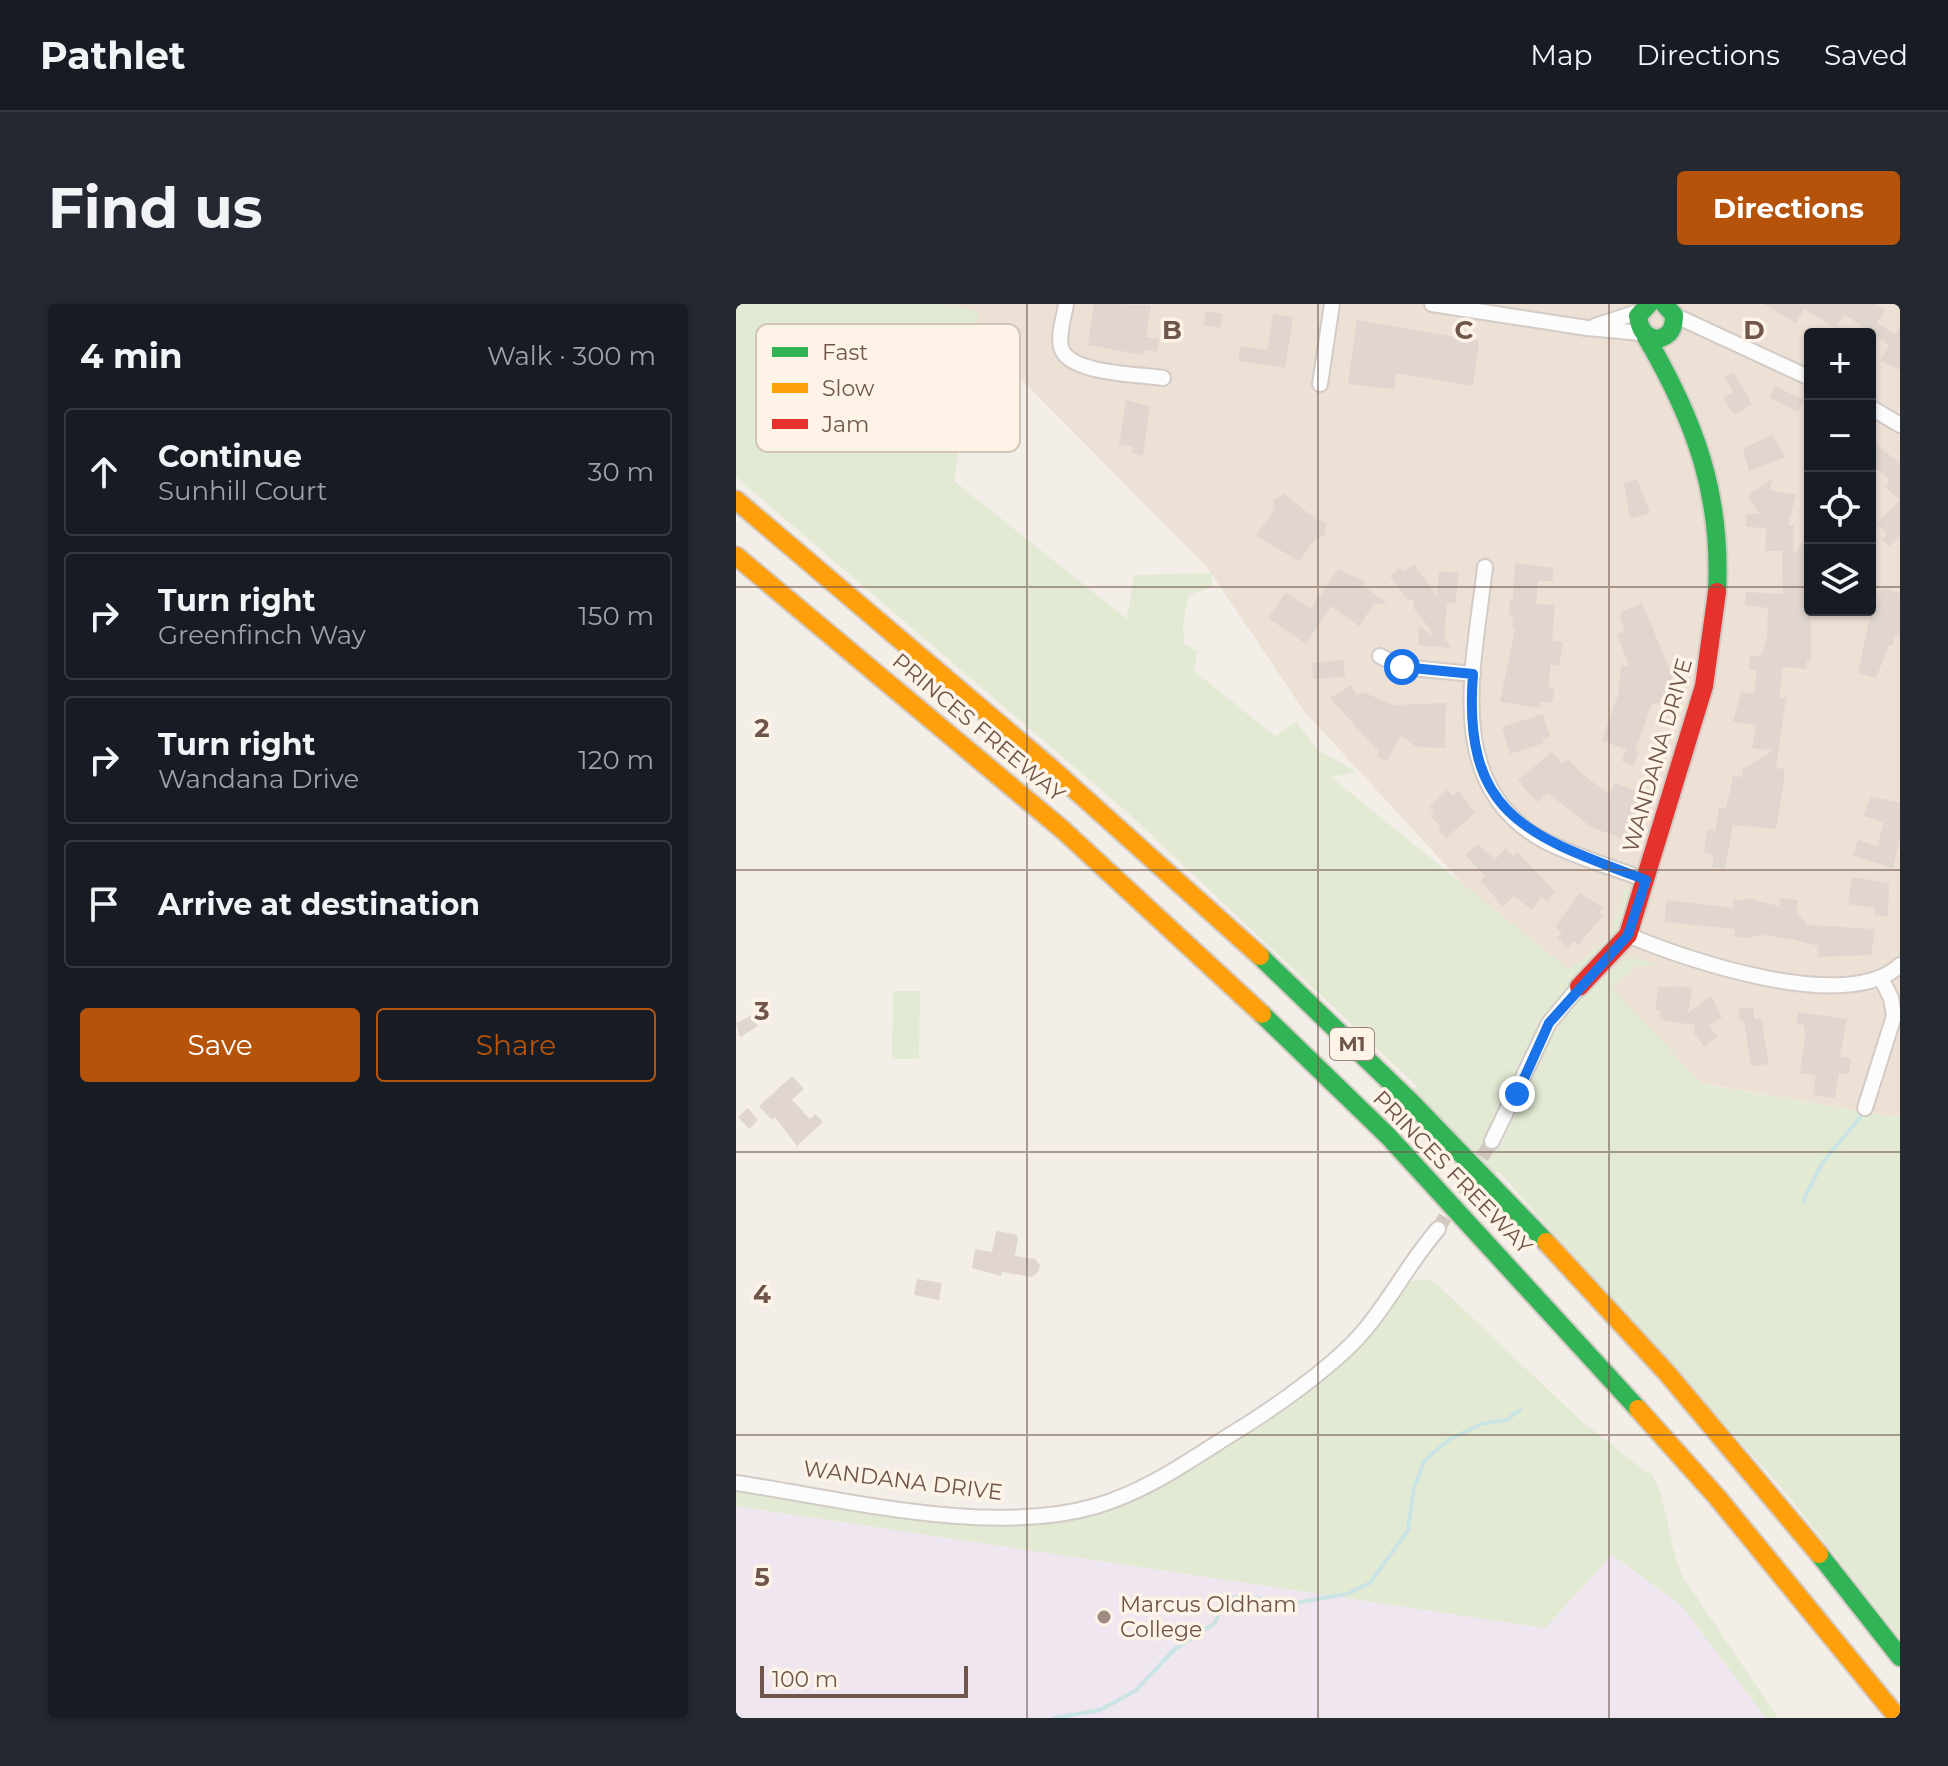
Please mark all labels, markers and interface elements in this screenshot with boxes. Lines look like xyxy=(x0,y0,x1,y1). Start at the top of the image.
text: Pathlet xyxy=(40,32,185,79)
text: Map xyxy=(1530,38,1592,72)
text: Directions xyxy=(1636,38,1780,72)
text: Saved xyxy=(1824,38,1908,72)
button: Directions xyxy=(1677,171,1900,245)
text: Find us xyxy=(48,174,262,242)
text: B xyxy=(1162,314,1182,346)
text: C xyxy=(1455,314,1474,346)
text: D xyxy=(1743,314,1765,346)
legend xyxy=(756,324,1020,452)
map controls xyxy=(1804,328,1876,616)
button: + xyxy=(1804,328,1876,400)
text: 4 min xyxy=(80,335,182,377)
text: Fast xyxy=(822,339,868,366)
text: Walk · 300 m xyxy=(487,340,656,372)
text: Slow xyxy=(822,375,875,402)
button: − xyxy=(1804,400,1876,472)
text: Jam xyxy=(821,411,869,438)
text: Continue xyxy=(158,438,302,475)
icon: ahead xyxy=(82,450,126,494)
text: 30 m xyxy=(588,456,654,488)
button: locate xyxy=(1804,472,1876,544)
text: Sunhill Court xyxy=(158,475,327,507)
button: layers xyxy=(1804,544,1876,616)
text: Turn right xyxy=(158,582,315,619)
icon: right xyxy=(82,594,126,638)
text: 150 m xyxy=(578,600,654,632)
text: Greenfinch Way xyxy=(158,619,366,651)
street label: PRINCES FREEWAY xyxy=(887,647,1071,807)
route start xyxy=(1384,649,1420,685)
street label: WANDANA DRIVE xyxy=(1617,655,1698,855)
text: 2 xyxy=(754,712,770,744)
text: Turn right xyxy=(158,726,315,763)
icon: right xyxy=(82,738,126,782)
text: 120 m xyxy=(578,744,654,776)
text: Wandana Drive xyxy=(158,763,359,795)
icon: arrive xyxy=(82,882,126,926)
text: Arrive at destination xyxy=(158,886,480,923)
text: 3 xyxy=(753,995,770,1027)
button: Save xyxy=(80,1008,360,1082)
button: Share xyxy=(376,1008,656,1082)
road number: M1 xyxy=(1330,1028,1374,1060)
route end xyxy=(1499,1076,1535,1112)
street label: PRINCES FREEWAY xyxy=(1368,1085,1538,1260)
text: 4 xyxy=(753,1278,771,1310)
street label: WANDANA DRIVE xyxy=(802,1455,1004,1506)
text: 5 xyxy=(754,1561,770,1593)
place label: Marcus Oldham College xyxy=(1120,1591,1297,1643)
marker: Marcus Oldham College xyxy=(1095,1608,1113,1626)
scale bar xyxy=(760,1662,968,1698)
text: 100 m xyxy=(772,1666,838,1693)

